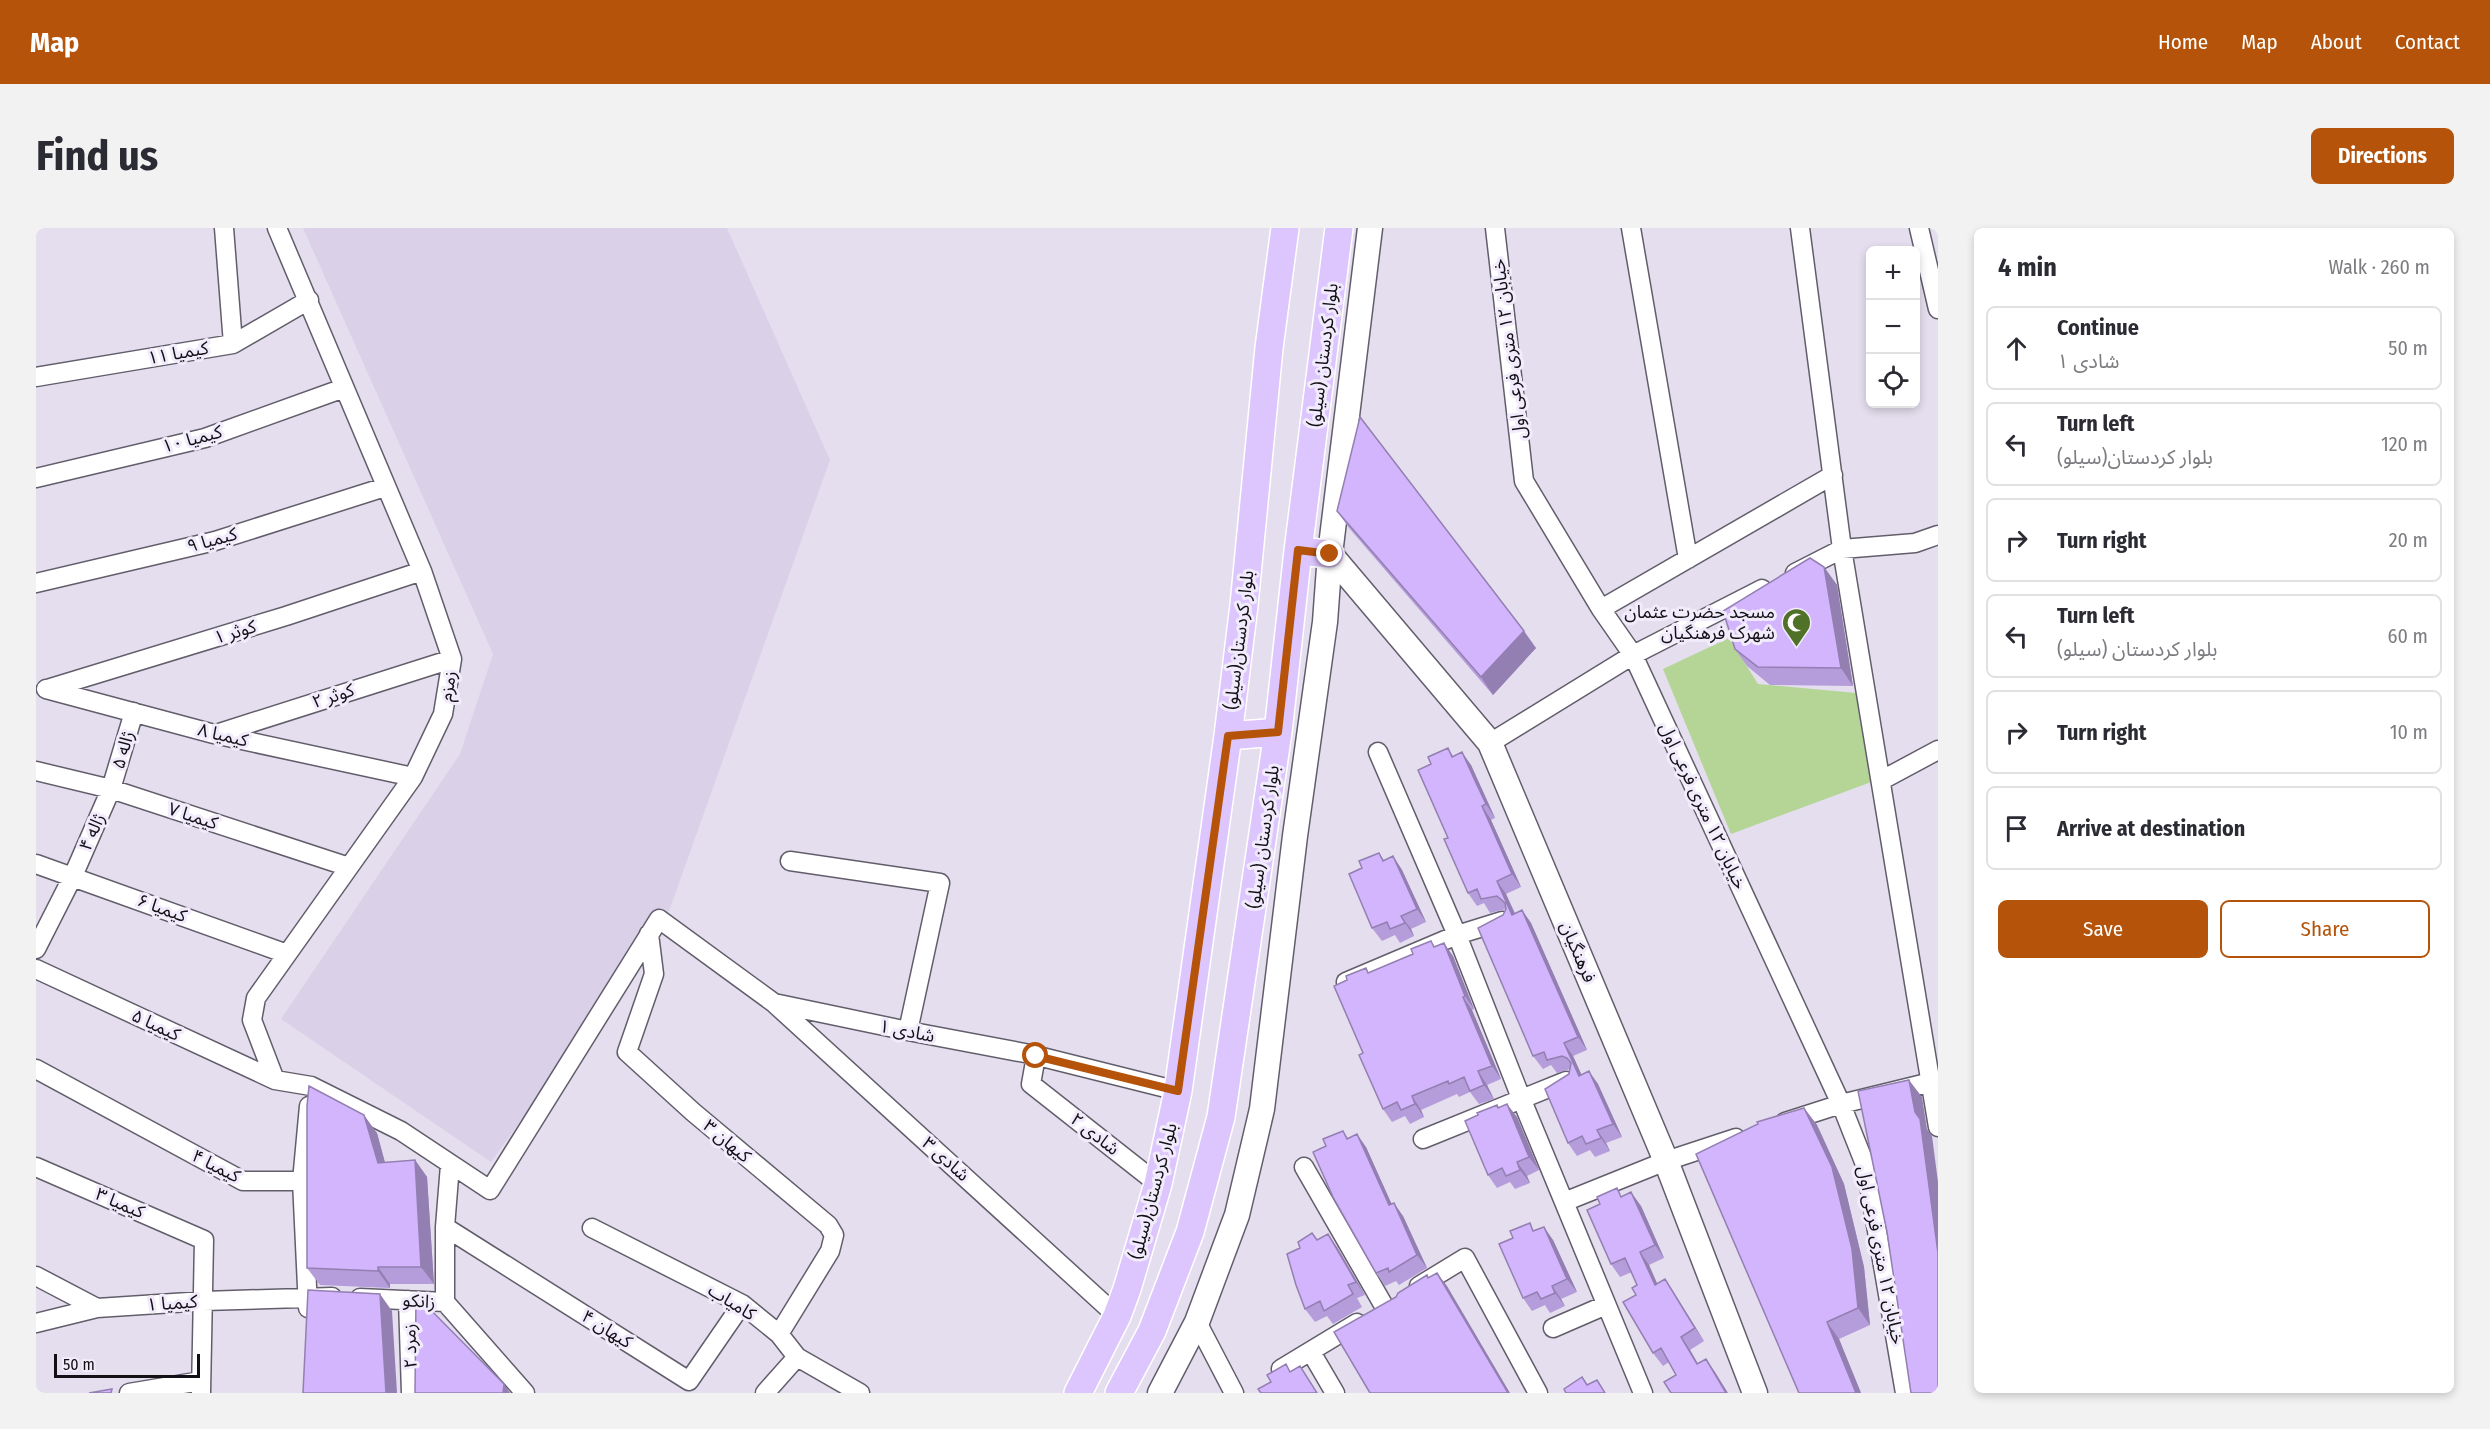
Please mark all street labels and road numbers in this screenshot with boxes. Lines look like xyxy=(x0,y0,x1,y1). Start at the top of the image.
street label: خیابان ۱۲ متری فرعی اول xyxy=(1487,258,1531,440)
street label: بلوار کردستان (سیلو) xyxy=(1303,282,1343,428)
street label: کیمیا ۱۱ xyxy=(146,337,211,369)
street label: کیمیا ۱۰ xyxy=(160,420,225,458)
street label: کیمیا ۹ xyxy=(185,523,240,557)
street label: بلوار کردستان(سیلو) xyxy=(1220,569,1258,711)
street label: کوثر ۱ xyxy=(211,615,259,649)
street label: زمزم xyxy=(435,669,464,703)
street label: کوثر ۲ xyxy=(309,679,357,713)
street label: کیمیا ۸ xyxy=(196,719,251,752)
street label: خیابان ۱۲ متری فرعی اول xyxy=(1655,719,1751,893)
street label: ژاله ۵ xyxy=(107,729,139,771)
street label: بلوار کردستان (سیلو) xyxy=(1242,764,1284,910)
street label: کیمیا ۷ xyxy=(165,798,221,835)
street label: ژاله ۴ xyxy=(74,810,110,854)
street label: کیمیا ۶ xyxy=(134,889,190,927)
street label: فرهنگیان xyxy=(1555,918,1601,986)
street label: کیمیا ۵ xyxy=(128,1004,184,1046)
street label: شادی ۱ xyxy=(877,1015,937,1047)
street label: شادی ۲ xyxy=(1066,1108,1124,1160)
street label: کیهان ۳ xyxy=(699,1115,756,1168)
street label: بلوار کردستان(سیلو) xyxy=(1124,1120,1182,1262)
street label: شادی ۳ xyxy=(918,1132,974,1186)
street label: کیمیا ۴ xyxy=(188,1145,244,1188)
street label: خیابان ۱۲ متری فرعی اول xyxy=(1853,1164,1909,1346)
street label: کیمیا ۳ xyxy=(92,1183,148,1223)
street label: کامیاب xyxy=(704,1279,760,1325)
street label: زانکو xyxy=(402,1289,436,1313)
street label: کیمیا ۱ xyxy=(146,1290,199,1316)
street label: کیهان ۴ xyxy=(578,1305,637,1353)
street label: زمرد ۲ xyxy=(398,1323,422,1369)

